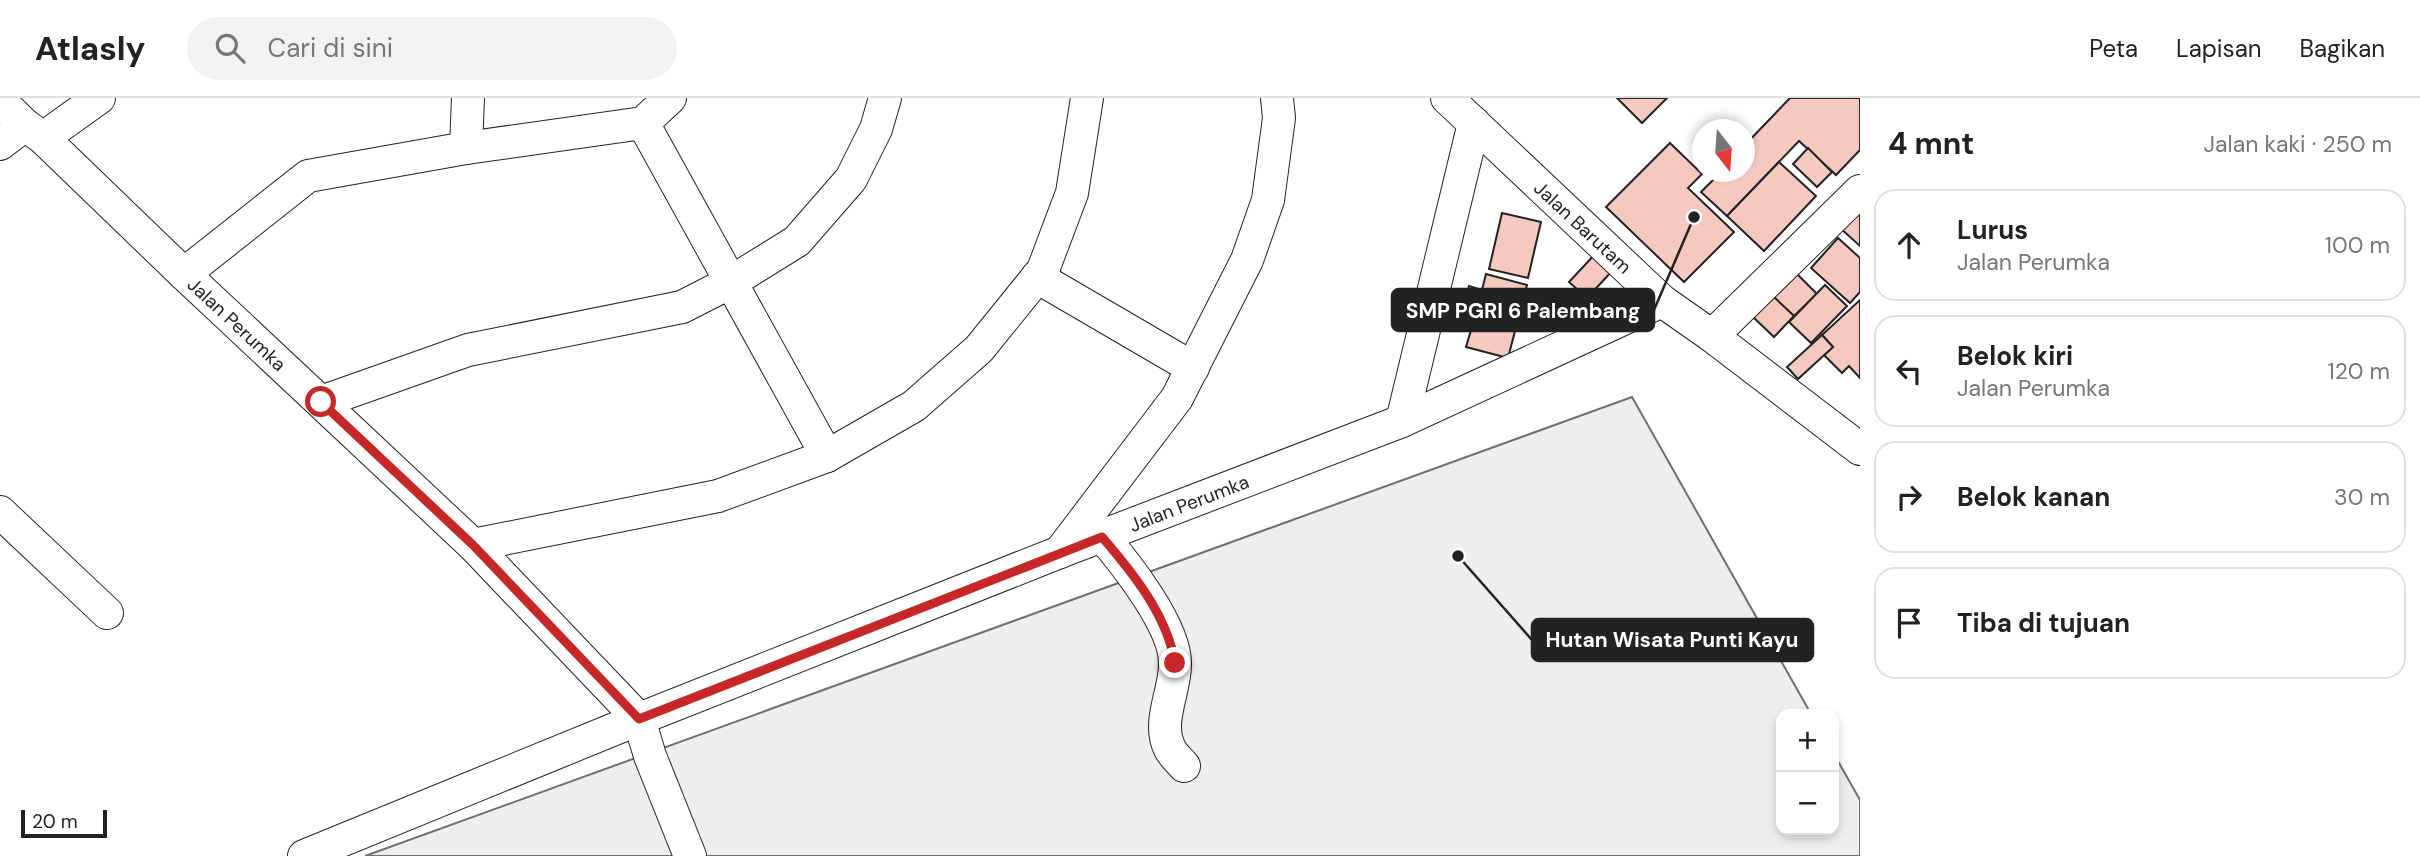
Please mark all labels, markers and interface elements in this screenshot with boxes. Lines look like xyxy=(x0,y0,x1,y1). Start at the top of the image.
search box xyxy=(187,17,677,80)
text: Atlasly xyxy=(35,27,145,70)
icon: search xyxy=(211,29,249,67)
text: Cari di sini xyxy=(267,31,393,65)
text: Peta xyxy=(2089,33,2138,64)
text: Lapisan xyxy=(2176,33,2261,64)
text: Bagikan xyxy=(2299,33,2385,64)
north arrow xyxy=(1692,119,1755,182)
text: 4 mnt xyxy=(1888,124,1974,163)
text: Jalan kaki · 250 m xyxy=(2203,129,2392,159)
street label: Jalan Barutam xyxy=(1528,176,1637,279)
text: Lurus xyxy=(1957,213,2028,247)
icon: ahead xyxy=(1890,226,1928,264)
text: 100 m xyxy=(2325,230,2390,260)
text: Jalan Perumka xyxy=(1957,247,2110,277)
street label: Jalan Perumka xyxy=(182,272,291,377)
callout: SMP PGRI 6 Palembang xyxy=(1392,289,1654,331)
text: SMP PGRI 6 Palembang xyxy=(1406,297,1640,325)
text: Belok kiri xyxy=(1957,339,2073,373)
icon: left xyxy=(1890,352,1928,390)
text: 120 m xyxy=(2327,356,2390,386)
text: Jalan Perumka xyxy=(1957,373,2110,403)
route start xyxy=(305,386,336,417)
street label: Jalan Perumka xyxy=(1126,469,1253,538)
icon: right xyxy=(1890,478,1928,516)
text: Belok kanan xyxy=(1957,480,2110,514)
text: 30 m xyxy=(2334,482,2390,512)
icon: arrive xyxy=(1890,604,1928,642)
text: Tiba di tujuan xyxy=(1957,606,2130,640)
callout: Hutan Wisata Punti Kayu xyxy=(1532,619,1813,661)
text: Hutan Wisata Punti Kayu xyxy=(1545,626,1799,654)
route end xyxy=(1159,647,1190,678)
map controls xyxy=(1776,709,1839,835)
button: + xyxy=(1776,709,1839,772)
button: − xyxy=(1776,772,1839,835)
scale bar xyxy=(21,807,107,839)
text: 20 m xyxy=(32,809,78,834)

